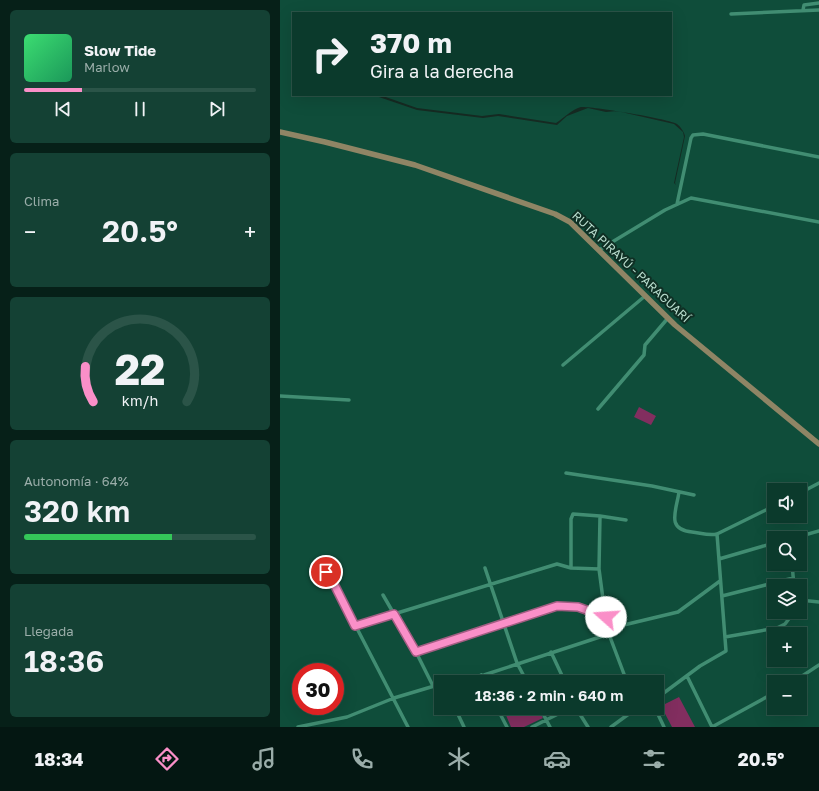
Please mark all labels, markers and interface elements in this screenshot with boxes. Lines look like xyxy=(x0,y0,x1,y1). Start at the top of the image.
text: 370 m xyxy=(370,26,452,59)
icon: right xyxy=(304,28,356,80)
text: Slow Tide xyxy=(84,41,156,59)
text: Marlow xyxy=(84,59,130,75)
text: Gira a la derecha xyxy=(370,60,514,82)
icon: previous xyxy=(52,98,74,120)
icon: pause xyxy=(129,98,151,120)
icon: next xyxy=(206,98,228,120)
text: Clima xyxy=(24,193,59,209)
street label: RUTA PIRAYÚ - PARAGUARÍ xyxy=(569,208,694,326)
text: 20.5° xyxy=(102,213,178,249)
text: − xyxy=(24,218,36,245)
text: + xyxy=(244,218,256,245)
text: 22 xyxy=(115,343,165,393)
text: km/h xyxy=(122,391,158,408)
text: Autonomía · 64% xyxy=(24,473,129,489)
map controls xyxy=(767,483,807,715)
button: sound xyxy=(767,483,807,523)
text: 320 km xyxy=(24,493,130,529)
button: search xyxy=(767,531,807,571)
pin xyxy=(309,555,343,589)
icon: arrive xyxy=(315,561,337,583)
button: layers xyxy=(767,579,807,619)
position arrow xyxy=(585,596,627,638)
text: Llegada xyxy=(24,623,74,639)
button: + xyxy=(767,627,807,667)
text: 18:36 xyxy=(24,643,104,679)
speed limit sign: 30 xyxy=(292,663,344,715)
button: − xyxy=(767,675,807,715)
text: 18:36 · 2 min · 640 m xyxy=(475,686,623,704)
icon: directions xyxy=(153,745,181,773)
icon: music xyxy=(250,745,278,773)
icon: phone xyxy=(348,745,376,773)
icon: climate xyxy=(445,745,473,773)
icon: car xyxy=(543,745,571,773)
icon: filters xyxy=(640,745,668,773)
text: 18:34 xyxy=(35,748,84,770)
text: 20.5° xyxy=(738,748,784,770)

